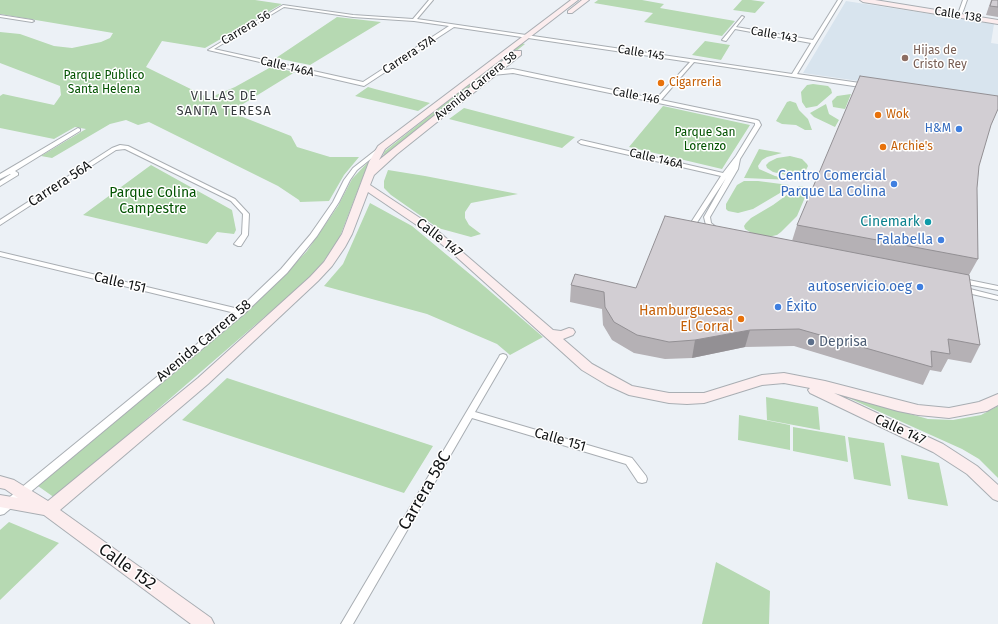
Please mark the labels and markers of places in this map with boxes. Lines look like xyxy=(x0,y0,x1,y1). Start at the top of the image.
place label: Hijas de Cristo Rey xyxy=(913,44,967,72)
marker: Hijas de Cristo Rey xyxy=(900,53,910,63)
place label: Cigarreria xyxy=(669,76,722,90)
marker: Cigarreria xyxy=(656,78,666,88)
place label: Wok xyxy=(886,108,909,122)
marker: Wok xyxy=(873,110,883,120)
place label: H&M xyxy=(925,122,951,136)
marker: H&M xyxy=(954,124,964,134)
place label: Archie's xyxy=(891,140,933,154)
marker: Archie's xyxy=(878,142,888,152)
place label: Centro Comercial Parque La Colina xyxy=(778,168,886,200)
marker: Centro Comercial Parque La Colina xyxy=(889,179,899,189)
place label: Cinemark xyxy=(860,214,920,230)
marker: Cinemark xyxy=(923,217,933,227)
place label: Falabella xyxy=(876,232,933,248)
marker: Falabella xyxy=(936,235,946,245)
place label: autoservicio.oeg xyxy=(808,279,912,295)
marker: autoservicio.oeg xyxy=(915,282,925,292)
place label: Éxito xyxy=(786,299,817,315)
marker: Éxito xyxy=(773,302,783,312)
place label: Hamburguesas El Corral xyxy=(639,303,733,336)
marker: Hamburguesas El Corral xyxy=(736,314,746,324)
place label: Deprisa xyxy=(819,334,867,350)
marker: Deprisa xyxy=(806,337,816,347)

